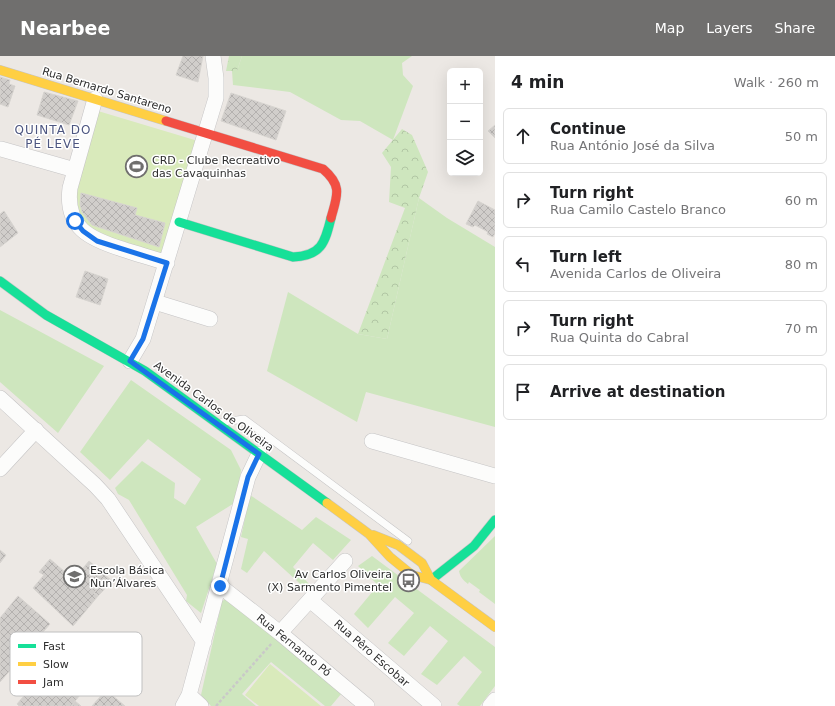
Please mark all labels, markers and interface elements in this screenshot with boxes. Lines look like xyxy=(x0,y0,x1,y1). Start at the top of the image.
text: Nearbee xyxy=(20,17,110,39)
text: Map xyxy=(655,20,684,36)
text: Layers xyxy=(706,20,753,36)
text: Share xyxy=(775,20,815,36)
street label: Rua Bernardo Santareno xyxy=(41,65,173,116)
map controls xyxy=(447,68,483,176)
button: + xyxy=(447,68,483,104)
text: 4 min xyxy=(511,72,564,92)
text: Walk · 260 m xyxy=(734,75,819,90)
button: − xyxy=(447,104,483,140)
text: Continue xyxy=(550,120,626,138)
district label: QUINTA DO PÉ LEVE xyxy=(15,123,91,151)
icon: ahead xyxy=(512,125,534,147)
text: 50 m xyxy=(785,129,818,144)
text: Rua António José da Silva xyxy=(550,138,715,153)
button: layers xyxy=(447,140,483,176)
sports icon: CRD - Clube Recreativo das Cavaquinhas xyxy=(123,153,149,179)
place label: CRD - Clube Recreativo das Cavaquinhas xyxy=(152,154,280,180)
text: Turn right xyxy=(550,184,634,202)
icon: right xyxy=(512,189,534,211)
text: 60 m xyxy=(785,193,818,208)
text: Rua Camilo Castelo Branco xyxy=(550,202,726,217)
route start xyxy=(66,212,84,230)
text: Turn left xyxy=(550,248,622,266)
icon: left xyxy=(512,253,534,275)
text: 80 m xyxy=(785,257,818,272)
text: Avenida Carlos de Oliveira xyxy=(550,266,721,281)
text: Turn right xyxy=(550,312,634,330)
icon: right xyxy=(512,317,534,339)
text: 70 m xyxy=(785,321,818,336)
text: Rua Quinta do Cabral xyxy=(550,330,689,345)
street label: Avenida Carlos de Oliveira xyxy=(151,359,276,454)
icon: arrive xyxy=(512,381,534,403)
text: Arrive at destination xyxy=(550,383,725,401)
school or university icon: Escola Básica Nun’Álvares xyxy=(62,563,88,589)
place label: Escola Básica Nun’Álvares xyxy=(90,564,165,590)
bus stop icon: Av Carlos Oliveira (X) Sarmento Pimentel xyxy=(395,567,421,593)
place label: Av Carlos Oliveira (X) Sarmento Pimentel xyxy=(267,568,392,594)
route end xyxy=(211,577,229,595)
street label: Rua Fernando Pó xyxy=(254,611,334,680)
street label: Rua Pêro Escobar xyxy=(331,617,412,690)
legend xyxy=(10,632,142,696)
text: Fast xyxy=(43,640,66,653)
text: Slow xyxy=(43,658,69,671)
text: Jam xyxy=(42,676,64,689)

